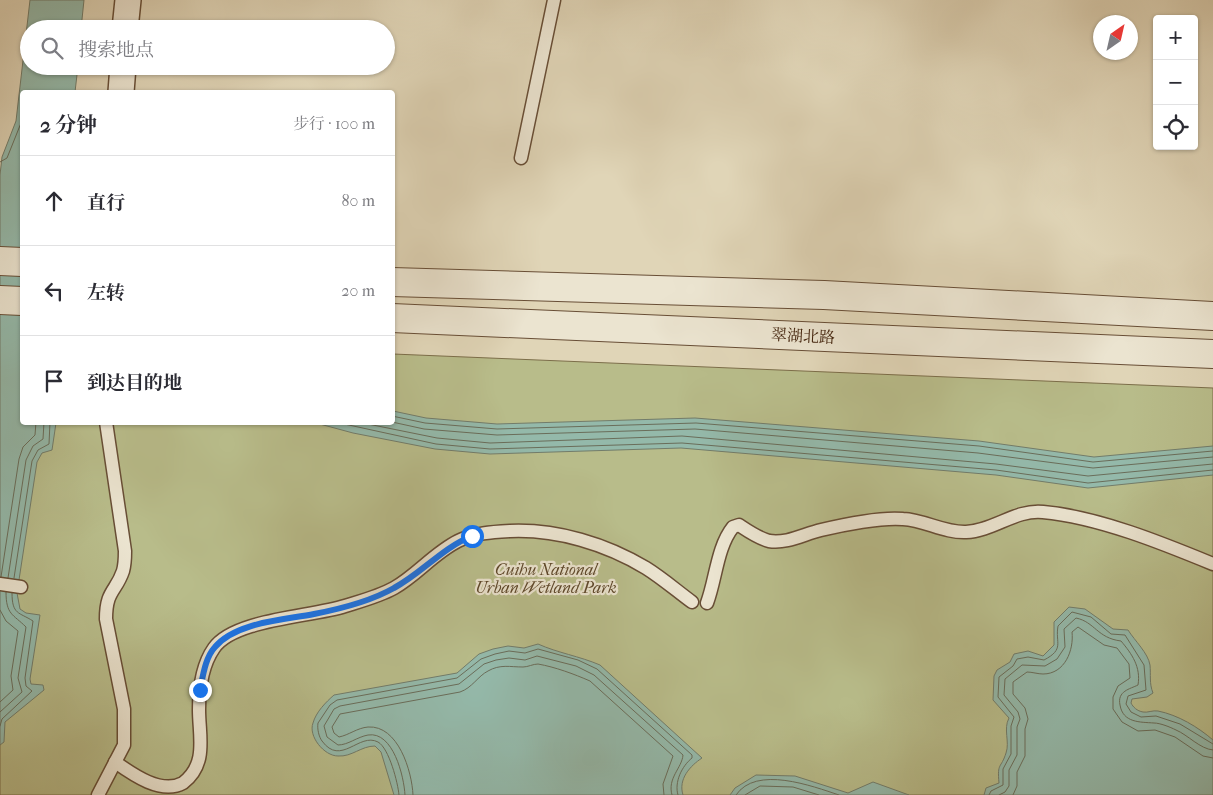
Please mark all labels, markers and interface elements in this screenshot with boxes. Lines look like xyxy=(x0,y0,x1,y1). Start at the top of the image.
north arrow xyxy=(1093,15,1138,60)
map controls xyxy=(1153,15,1198,150)
button: + xyxy=(1153,15,1198,60)
search box xyxy=(20,20,395,75)
icon: search xyxy=(38,34,66,62)
text: 搜索地点 xyxy=(78,39,154,61)
button: − xyxy=(1153,60,1198,105)
button: locate xyxy=(1153,105,1198,150)
text: 2 分钟 xyxy=(40,113,97,137)
text: 步行 · 100 m xyxy=(293,114,375,133)
icon: ahead xyxy=(40,187,68,215)
text: 80 m xyxy=(341,191,375,210)
text: 直行 xyxy=(87,192,125,214)
icon: left xyxy=(40,277,68,305)
text: 20 m xyxy=(341,281,375,300)
text: 左转 xyxy=(87,282,125,304)
street label: 翠湖北路 xyxy=(771,325,835,347)
icon: arrive xyxy=(40,367,68,395)
text: 到达目的地 xyxy=(87,372,182,394)
route start xyxy=(461,525,484,548)
park label: Cuihu National Urban Wetland Park xyxy=(475,560,617,597)
route end xyxy=(189,679,212,702)

